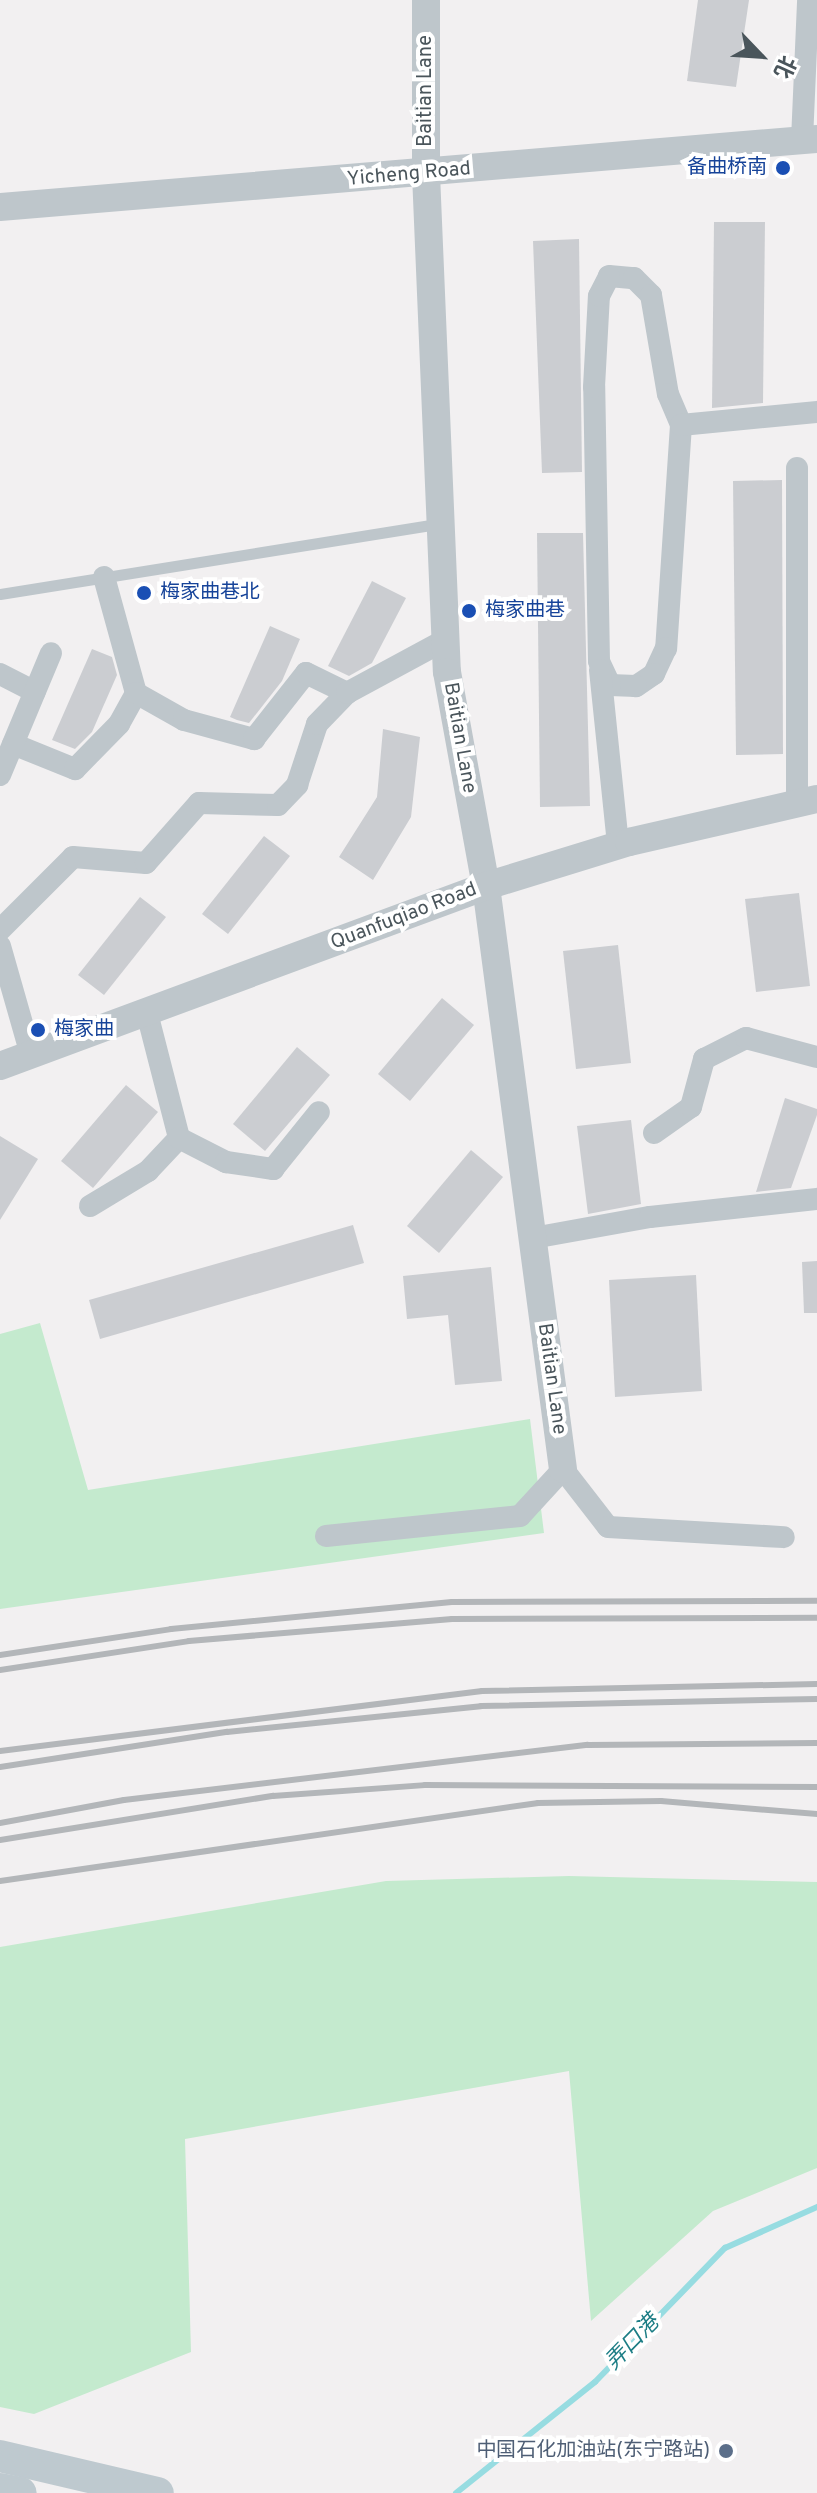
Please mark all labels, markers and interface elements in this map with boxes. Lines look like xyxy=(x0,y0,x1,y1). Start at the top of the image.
north arrow xyxy=(721,16,801,96)
street label: Baitian Lane xyxy=(414,35,438,147)
text: 北 xyxy=(766,51,800,82)
place label: 备曲桥南 xyxy=(687,156,767,180)
street label: Yicheng Road xyxy=(346,158,472,192)
marker: 备曲桥南 xyxy=(774,159,792,177)
place label: 梅家曲巷北 xyxy=(160,581,260,605)
marker: 梅家曲巷北 xyxy=(135,584,153,602)
place label: 梅家曲巷 xyxy=(485,599,565,623)
marker: 梅家曲巷 xyxy=(460,602,478,620)
street label: Baitian Lane xyxy=(437,681,481,795)
street label: Quanfuqiao Road xyxy=(327,878,481,956)
place label: 梅家曲 xyxy=(54,1018,114,1042)
marker: 梅家曲 xyxy=(29,1021,47,1039)
street label: Baitian Lane xyxy=(531,1322,571,1436)
water label: 弄口港 xyxy=(601,2310,665,2376)
place label: 中国石化加油站(东宁路站) xyxy=(476,2439,710,2463)
marker: 中国石化加油站(东宁路站) xyxy=(717,2442,735,2460)

